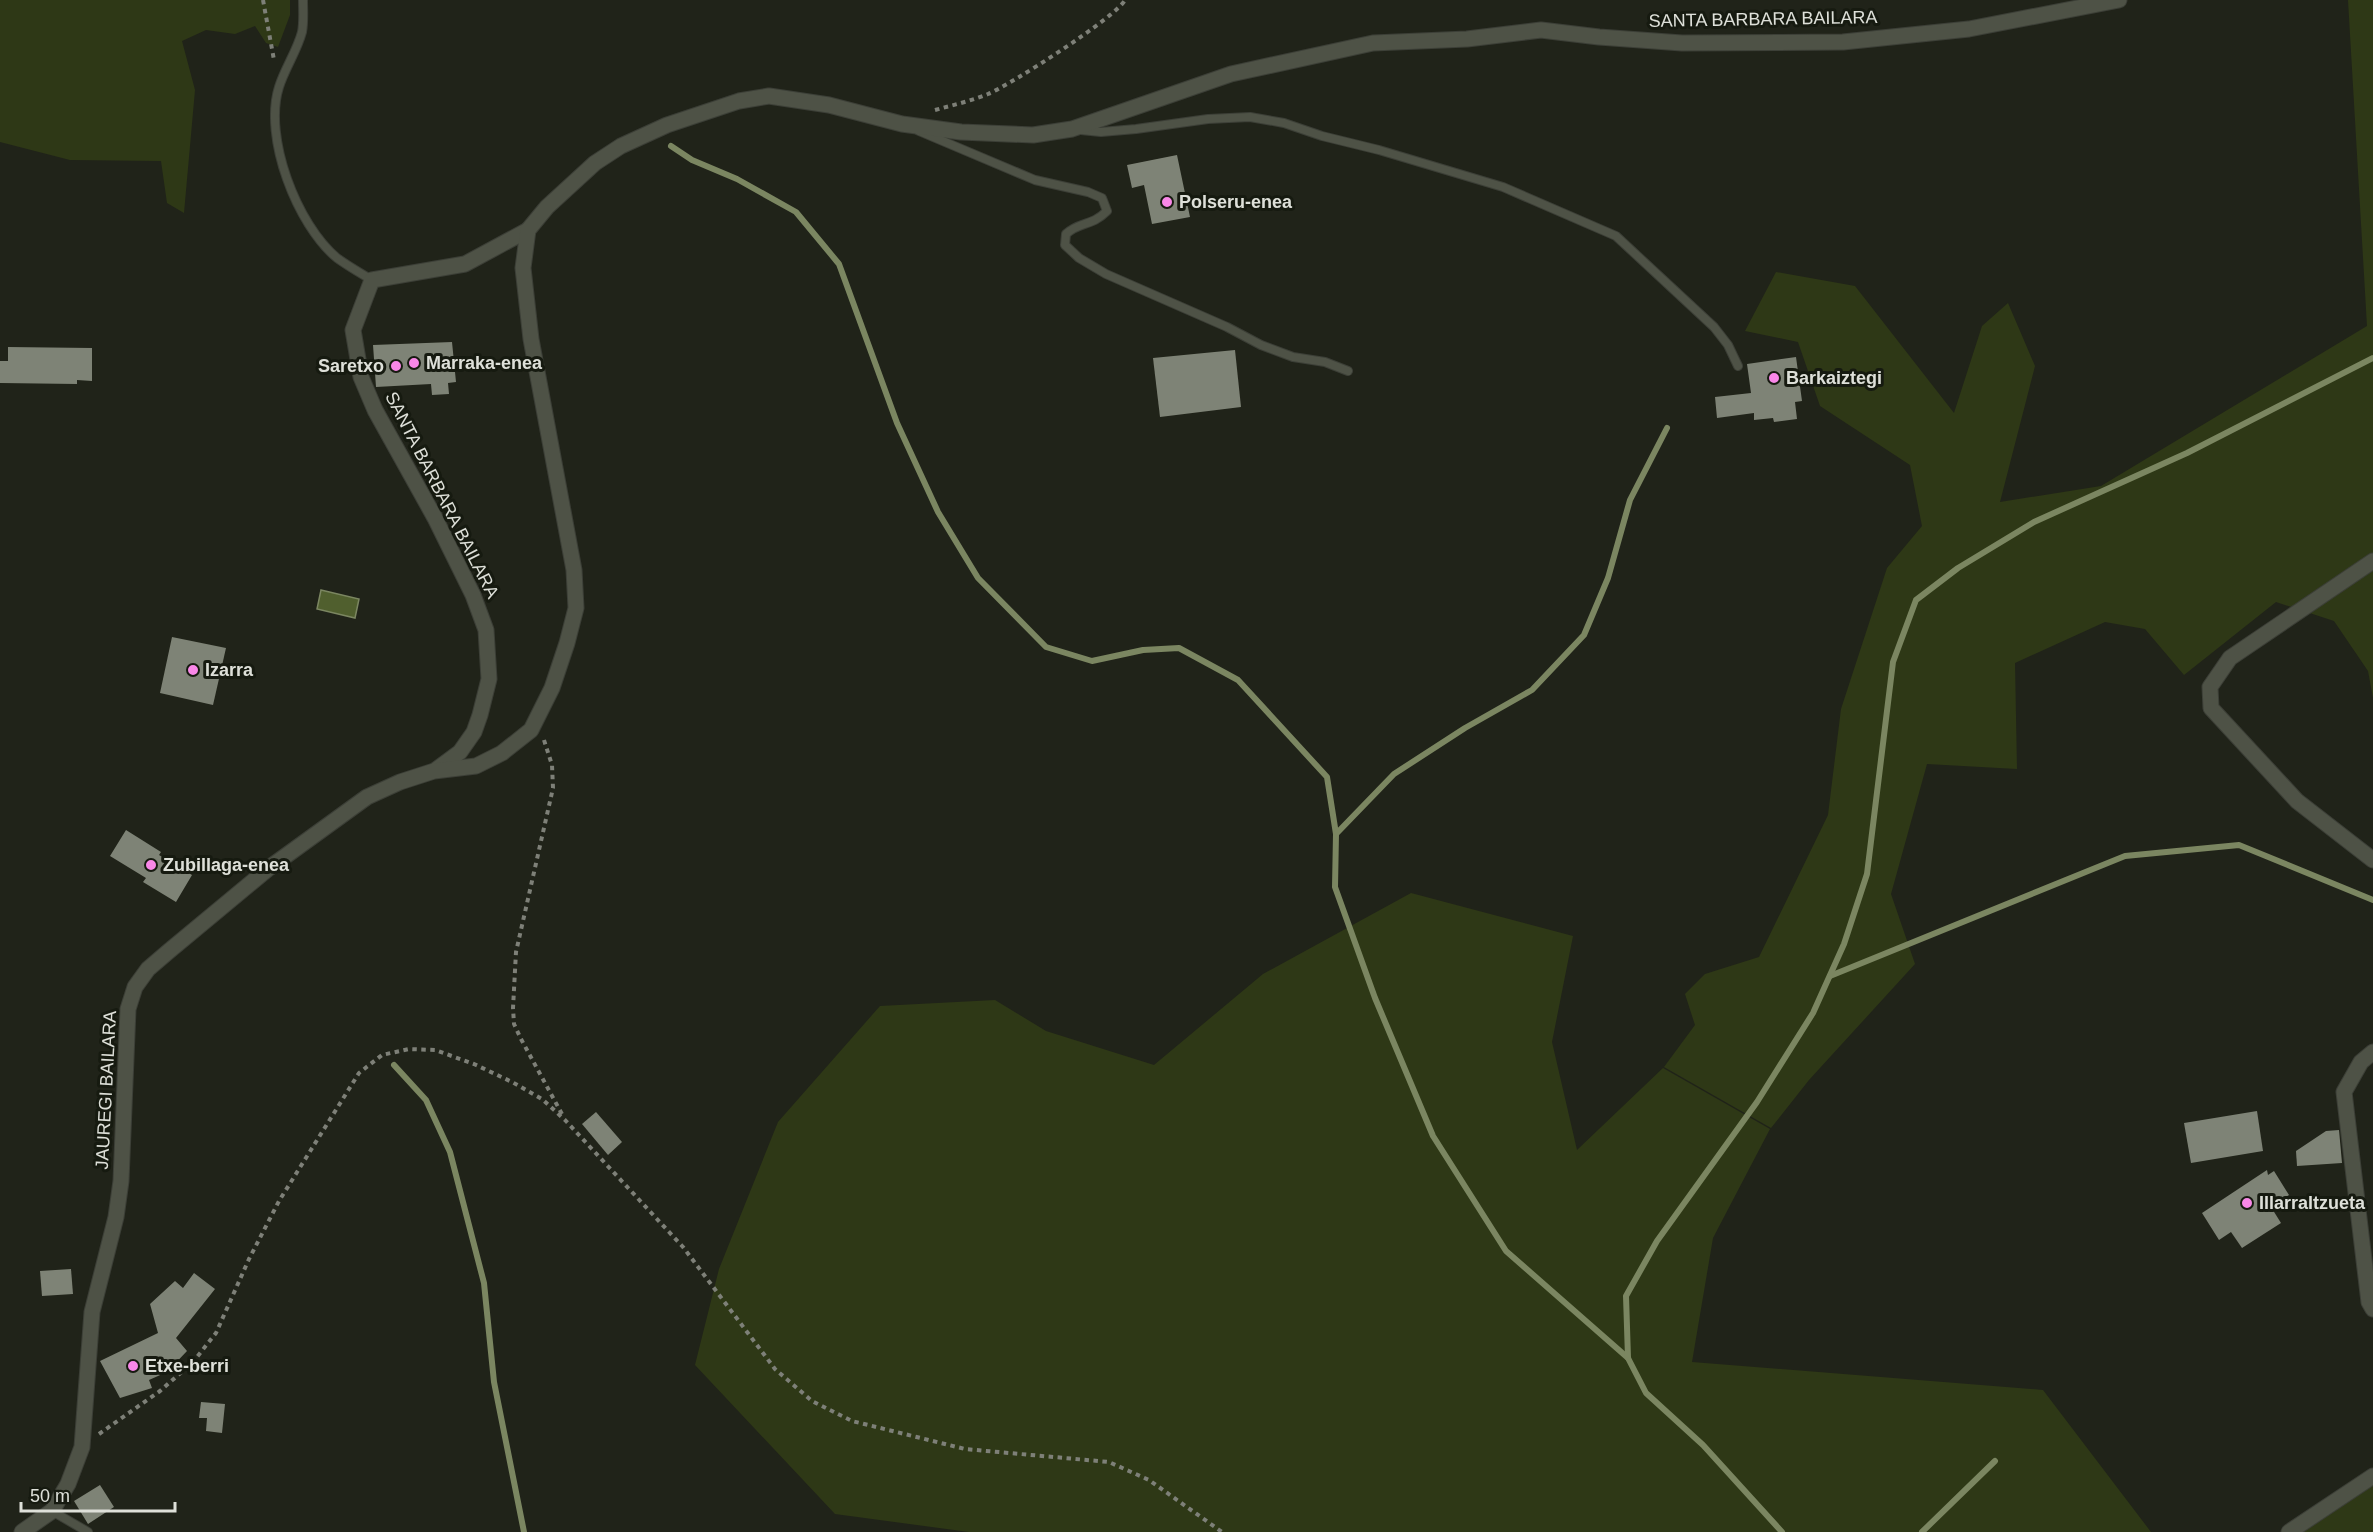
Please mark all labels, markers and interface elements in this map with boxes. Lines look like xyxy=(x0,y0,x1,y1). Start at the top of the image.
street label: SANTA BARBARA BAILARA xyxy=(1648,7,1878,31)
place label: Polseru-enea xyxy=(1179,192,1293,212)
marker: Polseru-enea xyxy=(1160,195,1174,209)
place label: Marraka-enea xyxy=(426,353,543,373)
place label: Saretxo xyxy=(318,356,384,376)
marker: Marraka-enea xyxy=(407,356,421,370)
marker: Saretxo xyxy=(389,359,403,373)
place label: Barkaiztegi xyxy=(1786,368,1882,388)
marker: Barkaiztegi xyxy=(1767,371,1781,385)
street label: SANTA BARBARA BAILARA xyxy=(381,389,503,601)
place label: Izarra xyxy=(205,660,254,680)
marker: Izarra xyxy=(186,663,200,677)
place label: Zubillaga-enea xyxy=(163,855,290,875)
marker: Zubillaga-enea xyxy=(144,858,158,872)
street label: JAUREGI BAILARA xyxy=(92,1010,120,1170)
place label: Illarraltzueta xyxy=(2259,1193,2366,1213)
marker: Illarraltzueta xyxy=(2240,1196,2254,1210)
place label: Etxe-berri xyxy=(145,1356,229,1376)
marker: Etxe-berri xyxy=(126,1359,140,1373)
scale bar xyxy=(21,1475,176,1513)
text: 50 m xyxy=(30,1486,70,1506)

